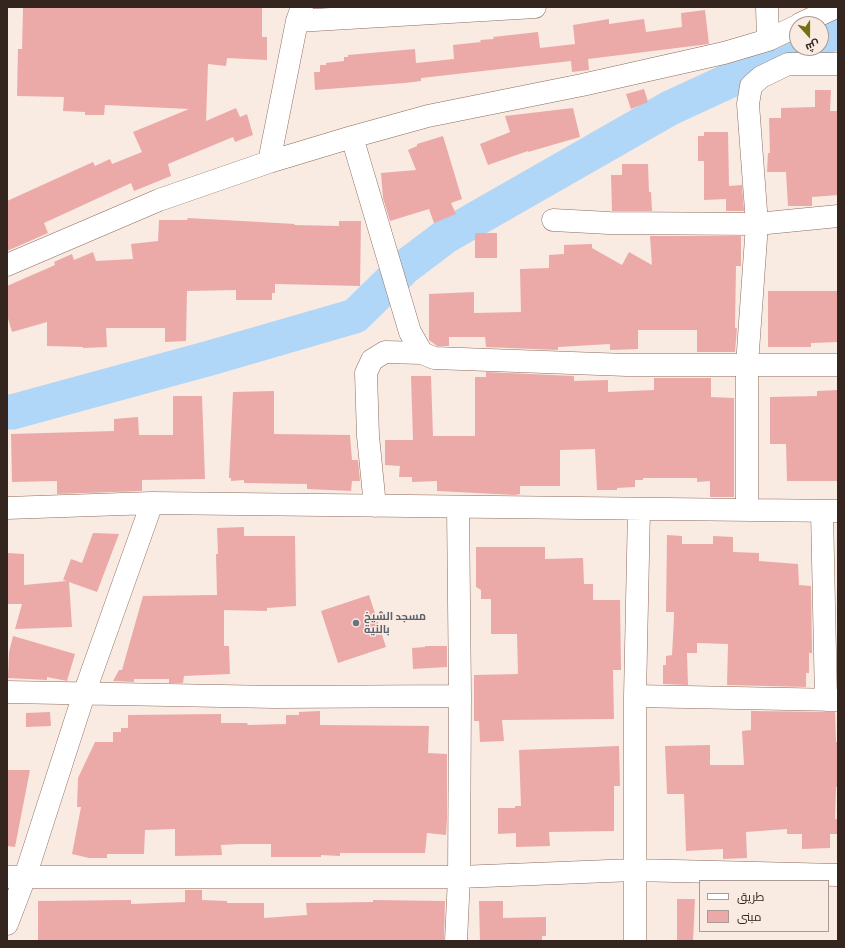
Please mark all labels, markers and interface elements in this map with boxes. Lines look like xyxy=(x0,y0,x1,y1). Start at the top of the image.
north arrow xyxy=(789,16,829,56)
text: ش xyxy=(803,36,822,56)
place label: مسجد الشيخ بالنية xyxy=(364,610,426,636)
marker: مسجد الشيخ بالنية xyxy=(351,618,361,628)
legend xyxy=(699,880,829,932)
text: طريق xyxy=(737,888,764,905)
text: مبنى xyxy=(737,908,762,925)

